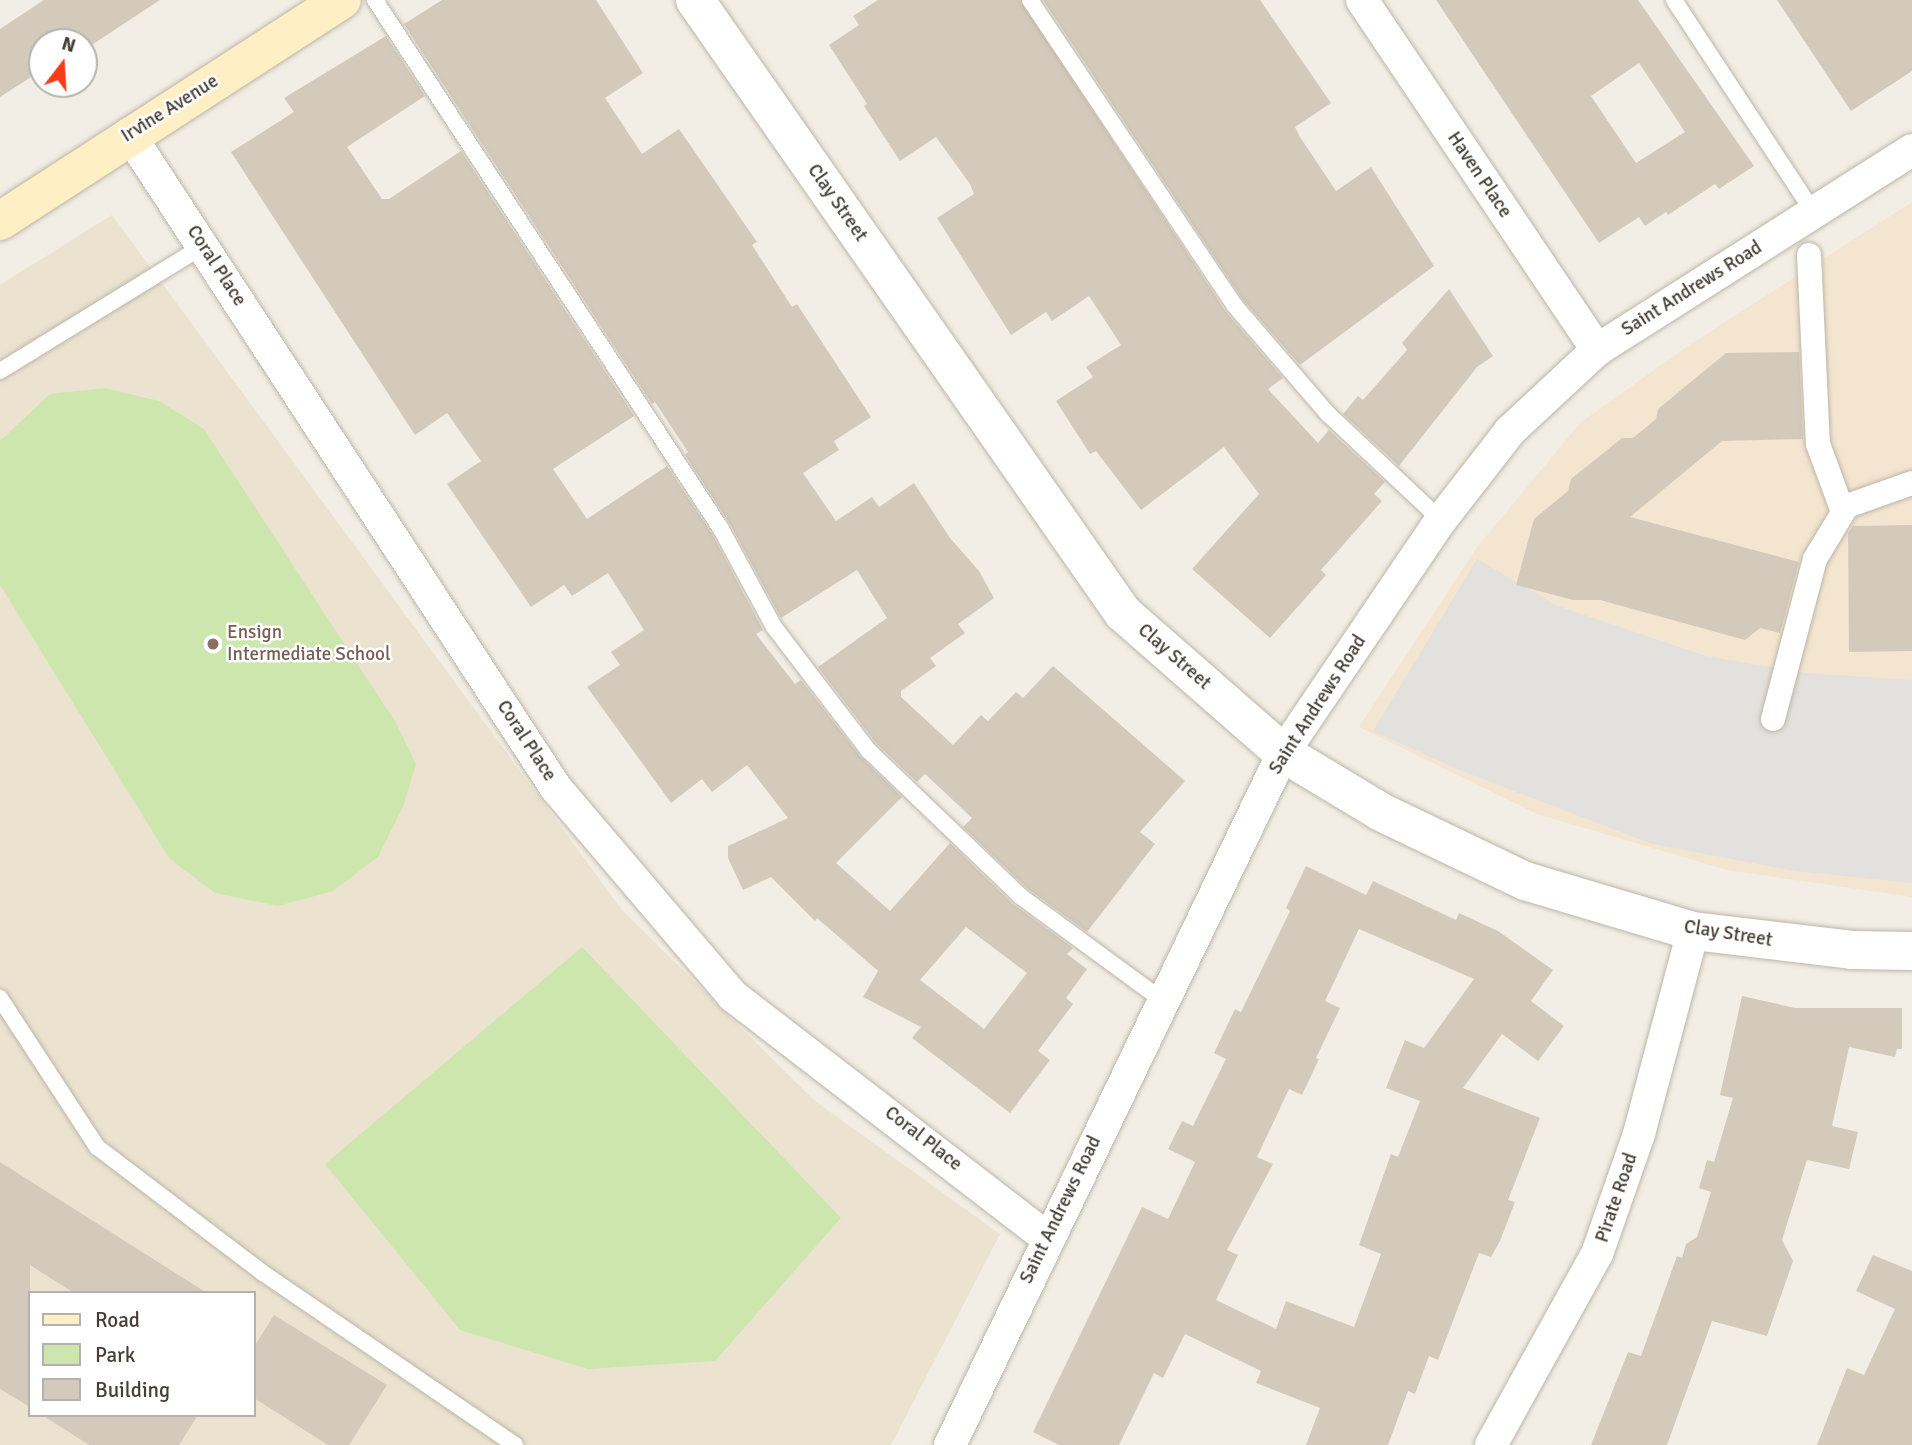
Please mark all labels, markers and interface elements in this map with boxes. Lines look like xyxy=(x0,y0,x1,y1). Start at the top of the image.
north arrow xyxy=(28,28,98,98)
text: N xyxy=(59,31,78,58)
street label: Irvine Avenue xyxy=(117,70,223,148)
street label: Haven Place xyxy=(1442,128,1516,222)
street label: Clay Street xyxy=(802,160,872,246)
street label: Coral Place xyxy=(181,221,251,311)
street label: Saint Andrews Road xyxy=(1618,237,1766,341)
street label: Clay Street xyxy=(1133,619,1215,695)
place label: Ensign Intermediate School xyxy=(227,622,391,666)
street label: Saint Andrews Road xyxy=(1264,631,1372,779)
marker: Ensign Intermediate School xyxy=(205,636,221,652)
street label: Coral Place xyxy=(491,696,561,786)
street label: Clay Street xyxy=(1682,916,1774,952)
street label: Coral Place xyxy=(880,1102,966,1176)
street label: Saint Andrews Road xyxy=(1015,1132,1107,1288)
street label: Pirate Road xyxy=(1591,1150,1643,1246)
legend xyxy=(28,1291,256,1417)
text: Road xyxy=(95,1307,140,1333)
text: Park xyxy=(95,1342,135,1368)
text: Building xyxy=(95,1377,170,1403)

